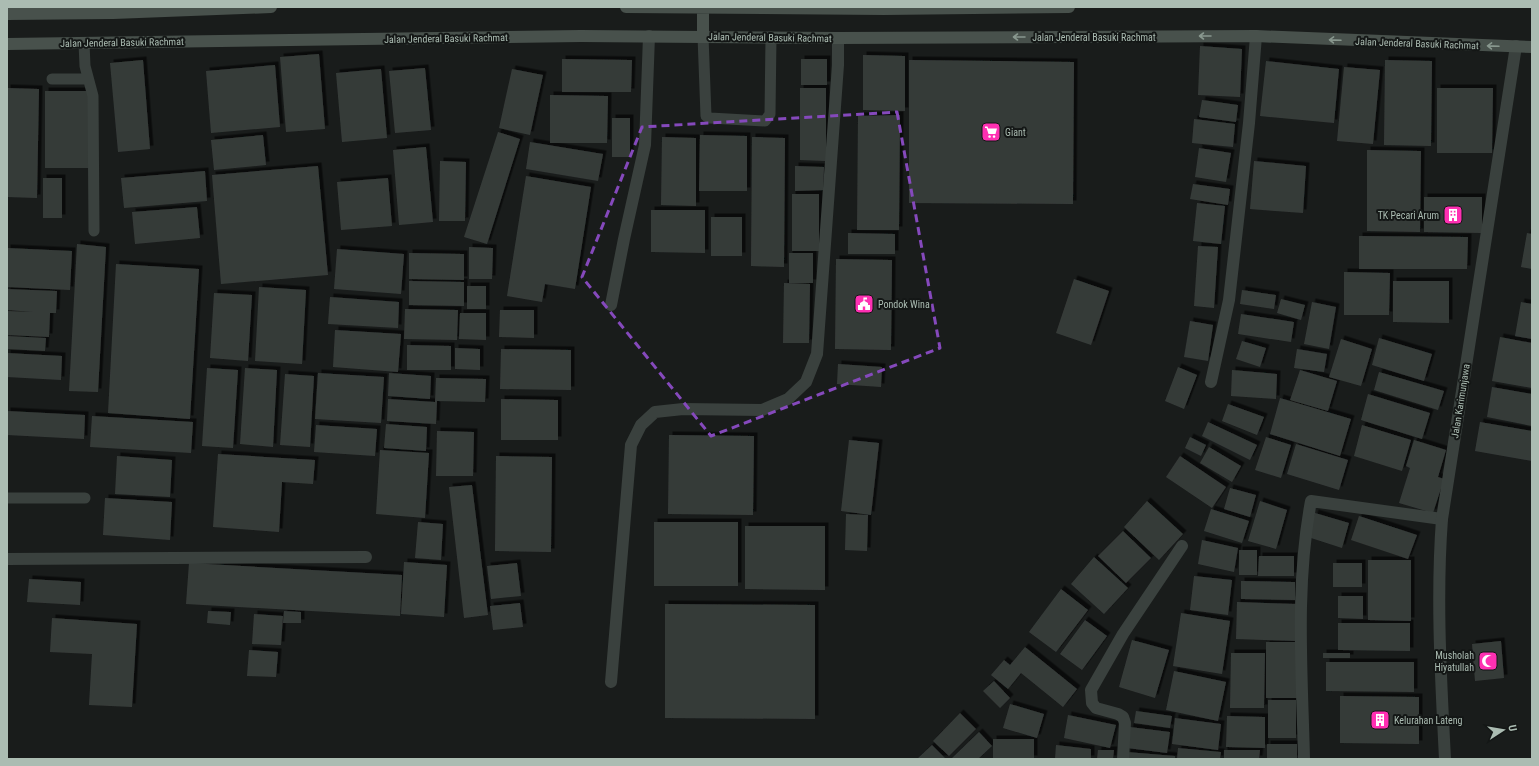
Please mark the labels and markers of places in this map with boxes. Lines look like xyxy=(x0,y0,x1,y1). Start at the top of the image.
supermarket icon: Giant xyxy=(980,121,1002,143)
place label: Giant xyxy=(1005,127,1026,138)
building icon: TK Pecari Arum xyxy=(1442,204,1464,226)
place label: TK Pecari Arum xyxy=(1378,210,1439,221)
public building icon: Pondok Wina xyxy=(853,293,875,315)
place label: Pondok Wina xyxy=(878,299,930,310)
place label: Musholah Hiyatullah xyxy=(1435,650,1474,673)
mosque icon: Musholah Hiyatullah xyxy=(1477,650,1499,672)
building icon: Kelurahan Lateng xyxy=(1369,709,1391,731)
place label: Kelurahan Lateng xyxy=(1394,715,1463,726)

